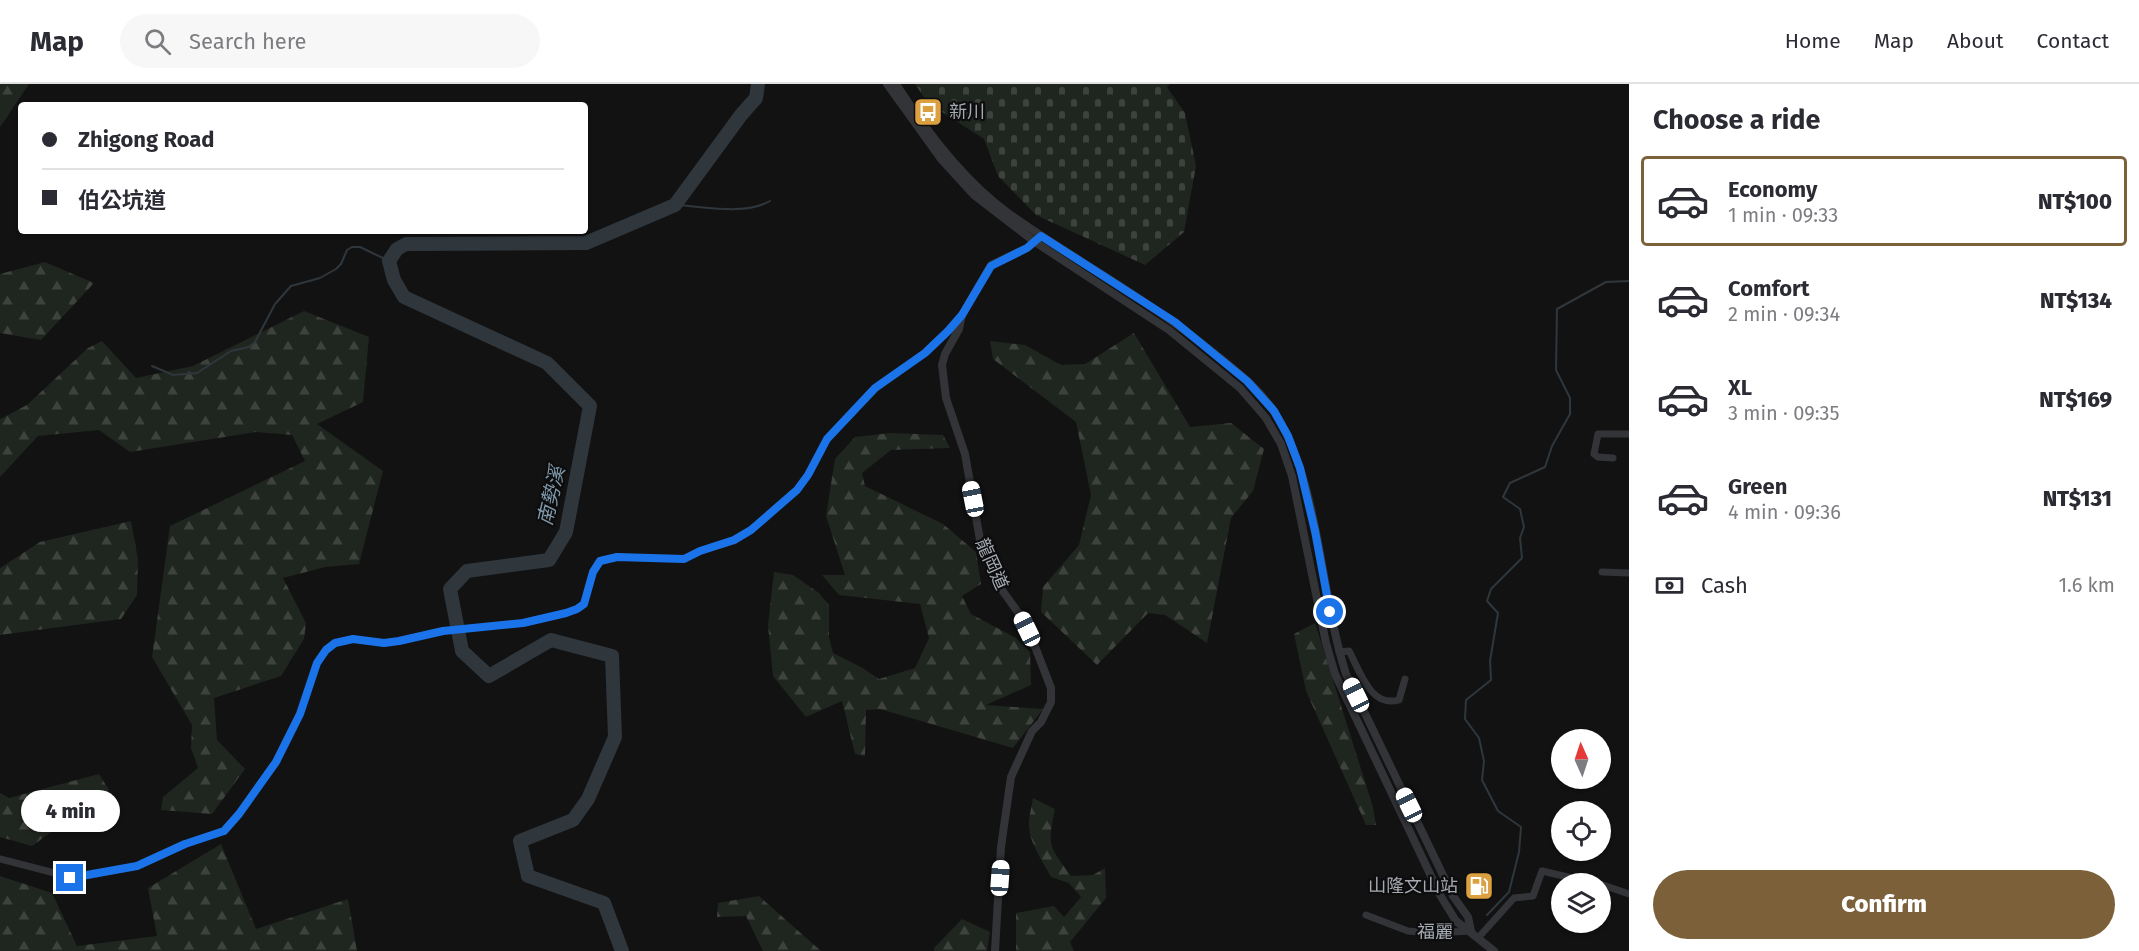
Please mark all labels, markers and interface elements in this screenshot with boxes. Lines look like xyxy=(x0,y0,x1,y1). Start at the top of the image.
search box xyxy=(120,14,540,68)
text: Map xyxy=(30,25,84,58)
icon: search xyxy=(141,25,174,58)
text: Search here xyxy=(189,28,307,55)
text: Home xyxy=(1785,28,1841,54)
text: Map xyxy=(1874,28,1914,54)
text: About xyxy=(1947,28,2004,54)
text: Contact xyxy=(2037,28,2109,54)
bus stop icon: 新川 xyxy=(912,96,944,128)
place label: 新川 xyxy=(949,101,985,123)
text: Choose a ride xyxy=(1653,104,1820,136)
text: Zhigong Road xyxy=(78,126,215,153)
icon: car xyxy=(1656,174,1710,228)
text: Economy xyxy=(1728,176,1817,203)
text: 伯公坑道 xyxy=(78,187,166,214)
text: NT$100 xyxy=(2038,188,2112,215)
text: 1 min · 09:33 xyxy=(1728,203,1838,227)
icon: car xyxy=(1656,273,1710,327)
text: Comfort xyxy=(1728,275,1809,302)
text: NT$134 xyxy=(2040,287,2112,314)
text: 2 min · 09:34 xyxy=(1728,302,1840,326)
icon: car xyxy=(1656,372,1710,426)
text: XL xyxy=(1728,374,1752,401)
text: NT$169 xyxy=(2039,386,2112,413)
text: 3 min · 09:35 xyxy=(1728,401,1840,425)
water label: 南勢溪 xyxy=(533,461,570,528)
icon: car xyxy=(1656,471,1710,525)
text: Green xyxy=(1728,473,1787,500)
car xyxy=(961,480,985,518)
text: NT$131 xyxy=(2043,485,2112,512)
text: 4 min · 09:36 xyxy=(1728,500,1841,524)
street label: 龍岡道 xyxy=(971,535,1013,593)
icon: cash xyxy=(1653,569,1686,602)
text: Cash xyxy=(1701,572,1748,599)
text: 1.6 km xyxy=(2058,573,2115,597)
route start xyxy=(1316,598,1343,625)
car xyxy=(1011,609,1043,649)
car xyxy=(1340,675,1372,715)
north arrow xyxy=(1551,729,1611,789)
map controls xyxy=(1551,729,1611,933)
car xyxy=(1393,785,1425,825)
callout: 4 min xyxy=(20,791,119,833)
text: 4 min xyxy=(45,799,96,823)
button: locate xyxy=(1551,801,1611,861)
car xyxy=(990,859,1010,897)
route end xyxy=(56,864,83,891)
fuel station icon: 山隆文山站 xyxy=(1463,870,1495,902)
button: Confirm xyxy=(1653,870,2115,939)
button: layers xyxy=(1551,873,1611,933)
place label: 山隆文山站 xyxy=(1368,875,1458,897)
street label: 福麗 xyxy=(1417,921,1453,943)

